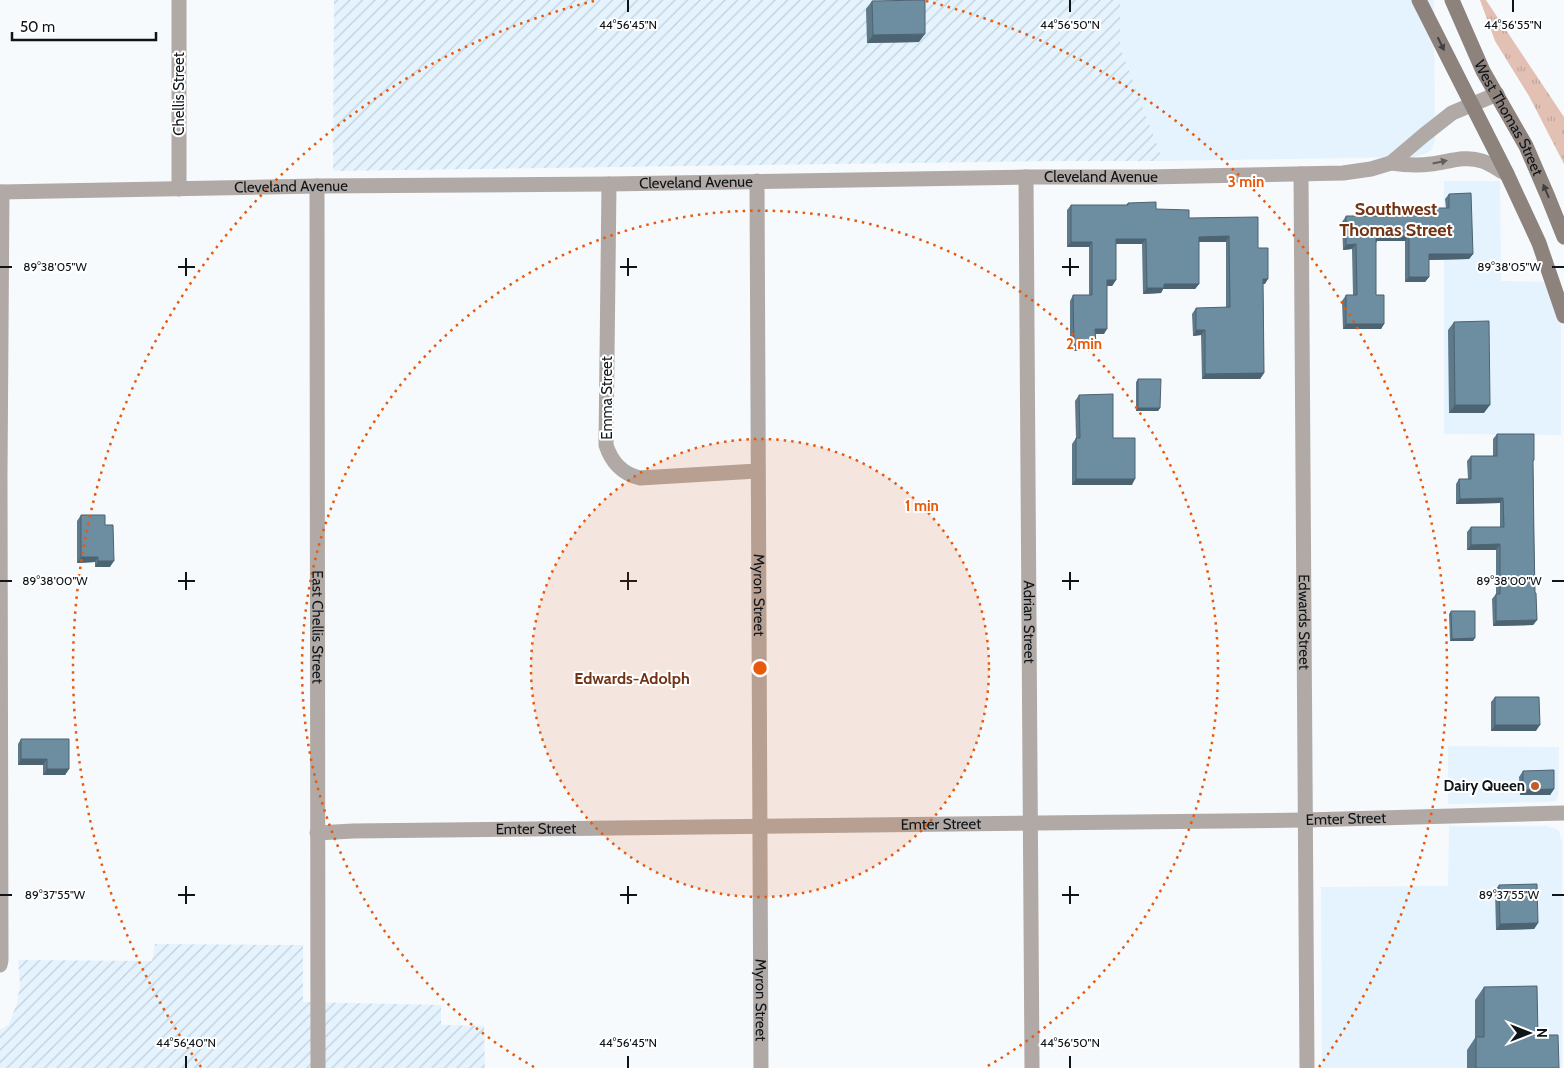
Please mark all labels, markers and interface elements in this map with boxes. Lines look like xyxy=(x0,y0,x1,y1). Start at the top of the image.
scale bar xyxy=(12,10,156,42)
text: 44°56'45"N xyxy=(599,17,657,32)
text: 44°56'50"N xyxy=(1040,17,1100,32)
text: 44°56'55"N xyxy=(1484,17,1542,32)
text: 50 m xyxy=(20,18,55,36)
one-way arrow xyxy=(1437,36,1445,51)
street label: Chellis Street xyxy=(170,52,188,136)
street label: West Thomas Street xyxy=(1470,57,1547,178)
one-way arrow xyxy=(1432,158,1448,166)
street label: Cleveland Avenue xyxy=(1044,168,1158,186)
street label: Cleveland Avenue xyxy=(639,173,753,192)
text: 3 min xyxy=(1228,173,1264,191)
street label: Cleveland Avenue xyxy=(234,177,348,197)
one-way arrow xyxy=(1542,184,1550,199)
district label: Southwest Thomas Street xyxy=(1339,198,1453,241)
text: 89°38'05"W xyxy=(23,259,87,274)
text: 89°38'05"W xyxy=(1477,259,1541,274)
text: 2 min xyxy=(1066,335,1102,353)
street label: Emma Street xyxy=(598,356,616,440)
text: 1 min xyxy=(905,497,939,515)
street label: Myron Street xyxy=(750,554,768,636)
street label: East Chellis Street xyxy=(308,570,327,684)
text: 89°38'00"W xyxy=(22,573,88,588)
text: 89°38'00"W xyxy=(1476,573,1542,588)
street label: Edwards Street xyxy=(1295,574,1313,670)
street label: Adrian Street xyxy=(1020,580,1038,664)
centre of rings xyxy=(751,659,769,677)
district label: Edwards-Adolph xyxy=(574,669,690,688)
place label: Dairy Queen xyxy=(1444,777,1525,795)
marker: Dairy Queen xyxy=(1529,780,1541,792)
street label: Emter Street xyxy=(1305,809,1386,829)
street label: Emter Street xyxy=(900,815,981,834)
street label: Emter Street xyxy=(496,819,576,838)
text: 89°37'55"W xyxy=(25,887,86,902)
text: 89°37'55"W xyxy=(1479,887,1540,902)
street label: Myron Street xyxy=(752,959,770,1041)
north arrow xyxy=(1504,1008,1554,1058)
text: N xyxy=(1533,1028,1551,1038)
text: 44°56'40"N xyxy=(156,1035,216,1050)
text: 44°56'45"N xyxy=(599,1035,657,1050)
text: 44°56'50"N xyxy=(1040,1035,1100,1050)

